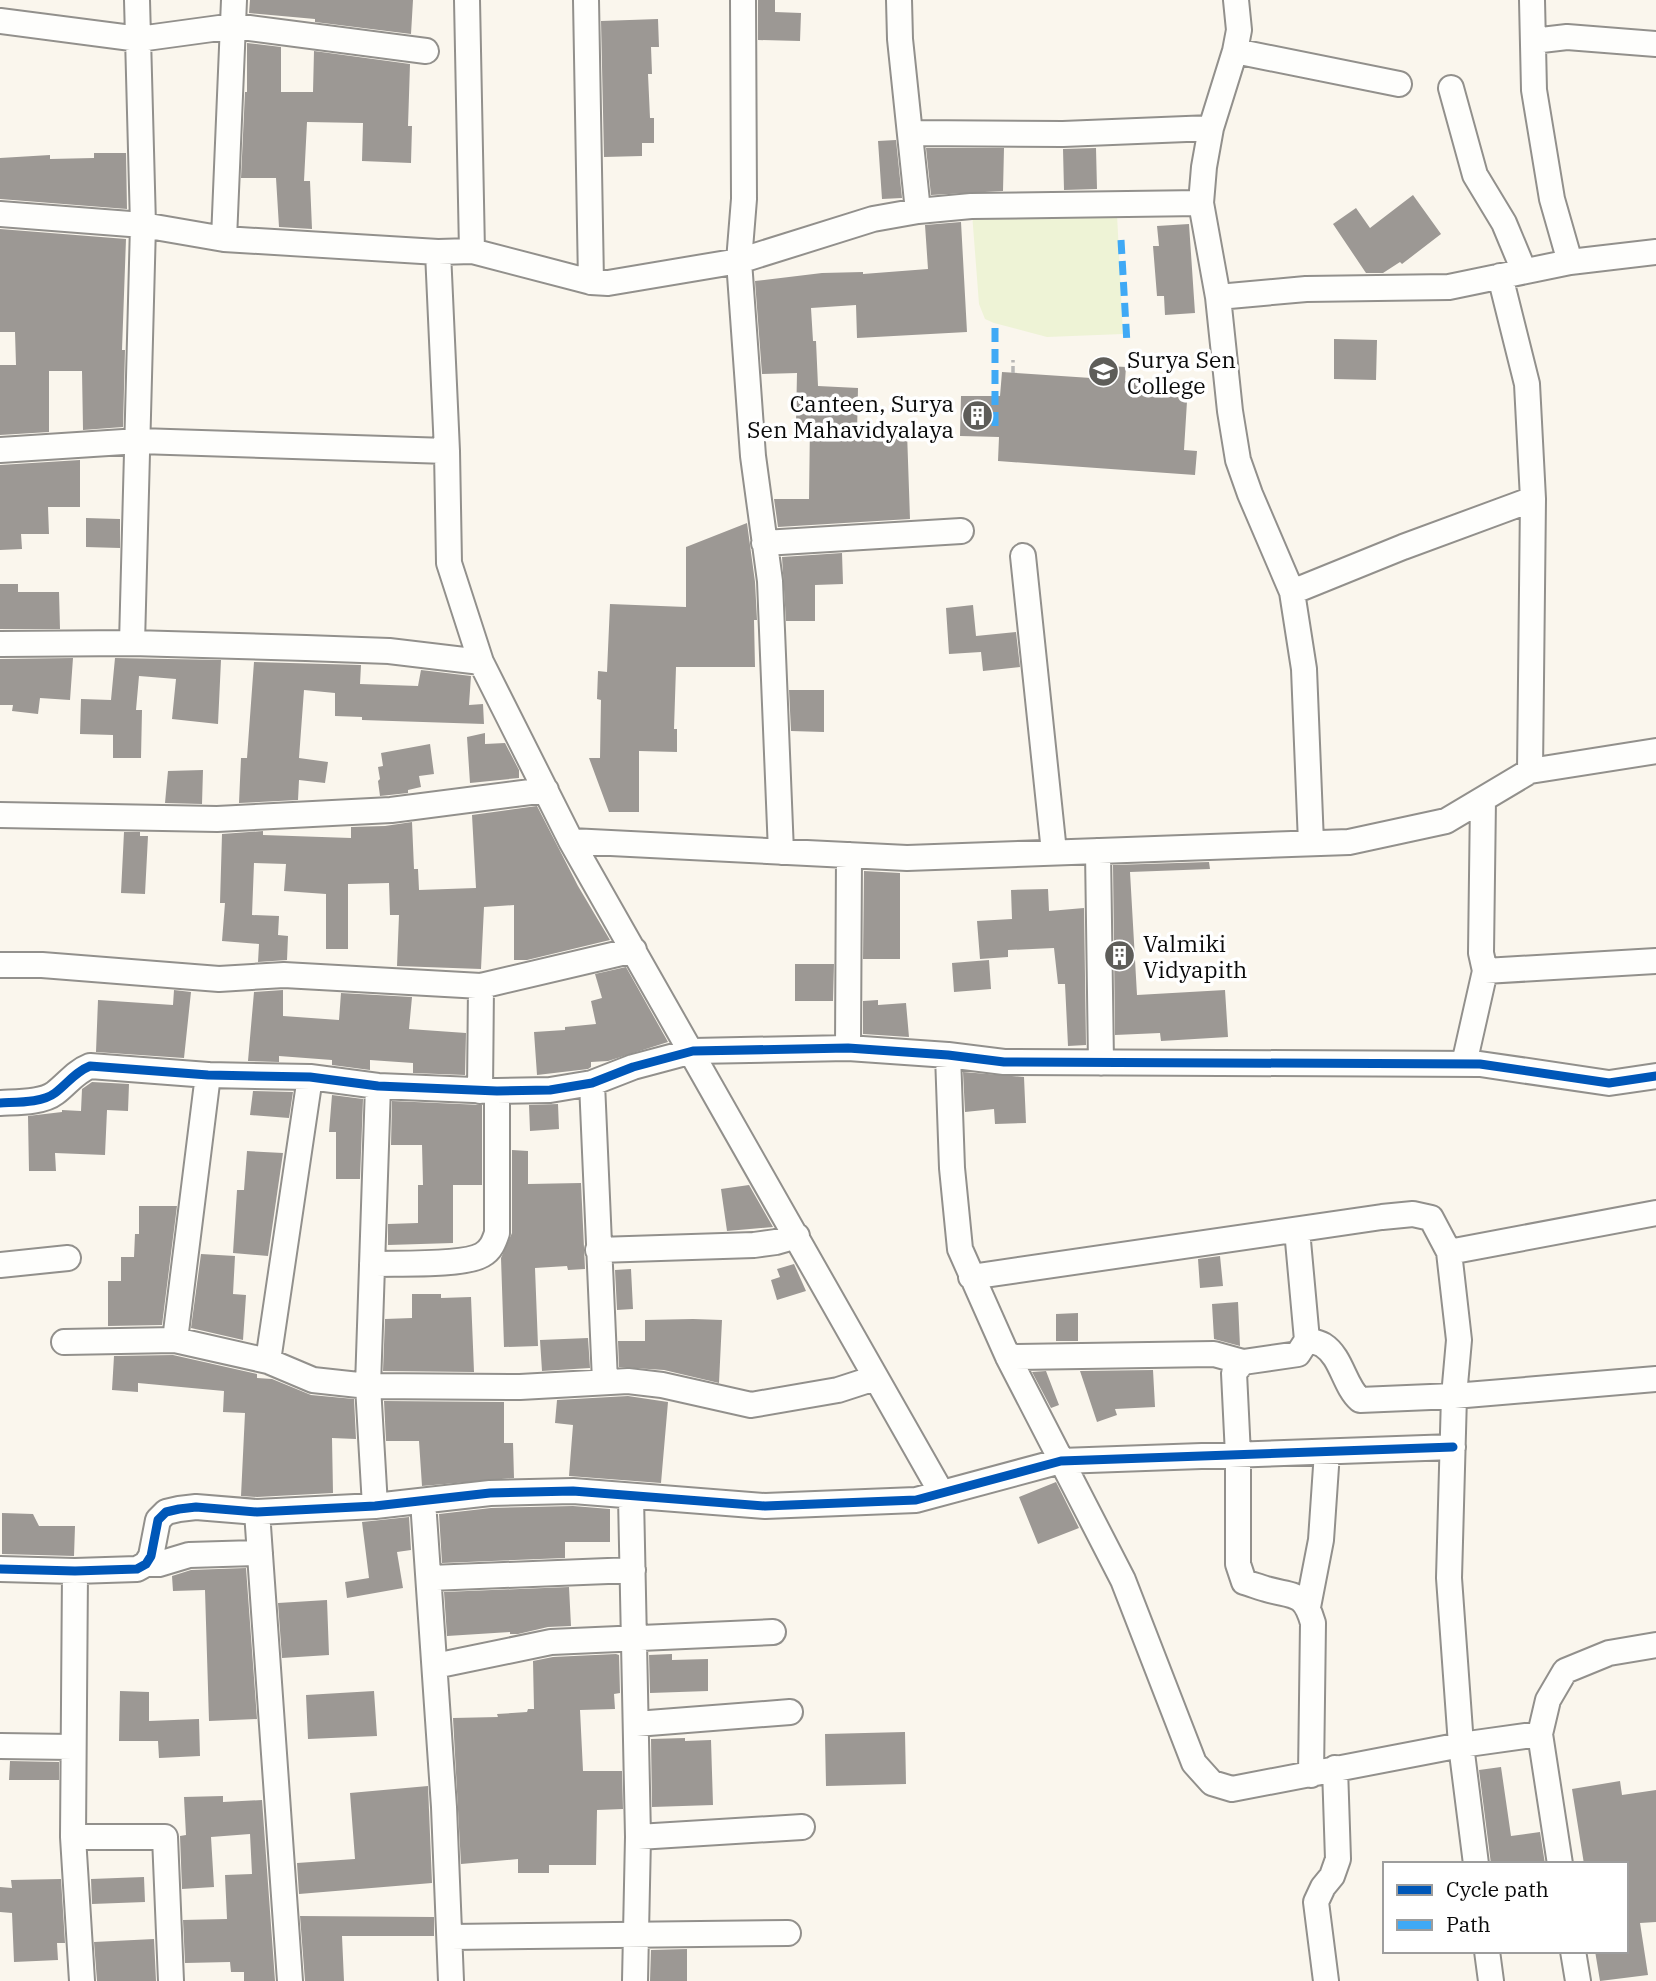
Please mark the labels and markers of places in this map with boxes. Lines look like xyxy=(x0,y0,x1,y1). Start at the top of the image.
place label: Surya Sen College xyxy=(1127,344,1236,400)
school or university icon: Surya Sen College xyxy=(1087,355,1121,389)
place label: Canteen, Surya Sen Mahavidyalaya xyxy=(747,388,954,444)
building icon: Canteen, Surya Sen Mahavidyalaya xyxy=(960,399,994,433)
place label: Valmiki Vidyapith xyxy=(1143,928,1247,984)
building icon: Valmiki Vidyapith xyxy=(1103,939,1137,973)

